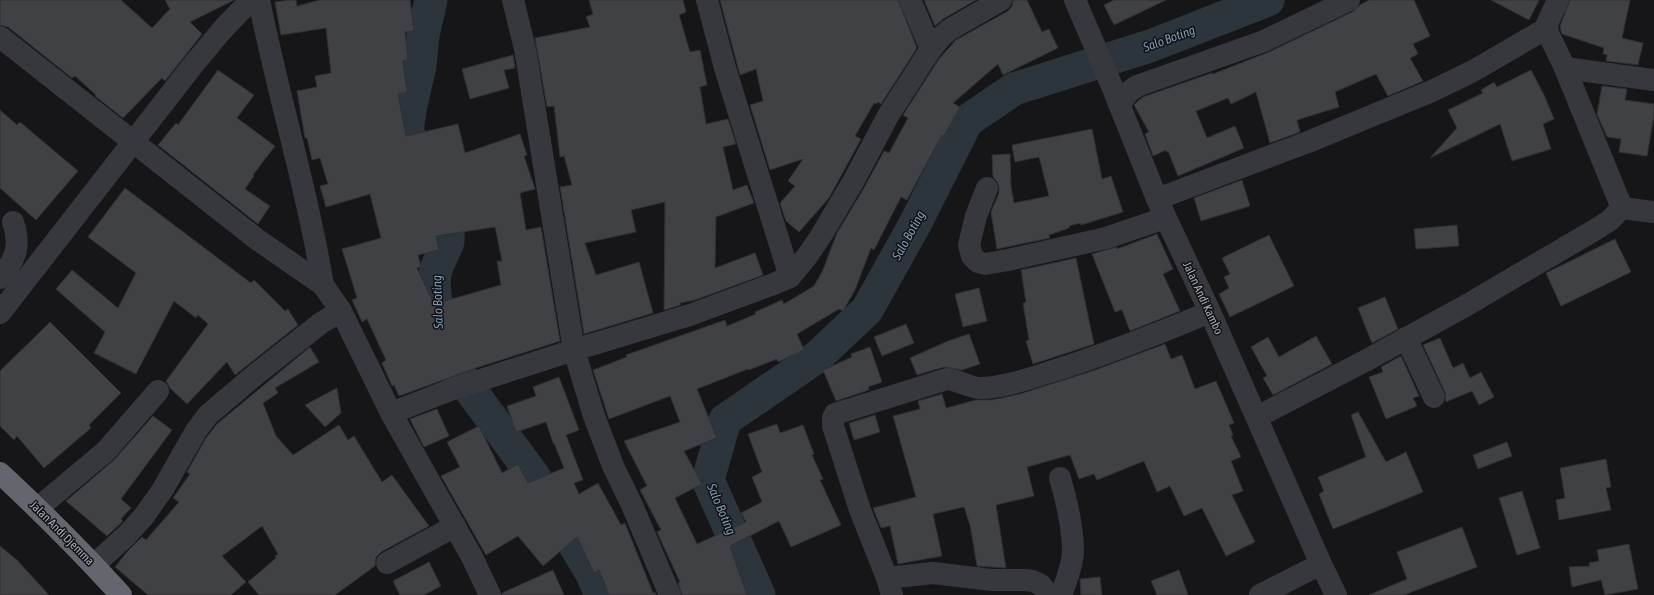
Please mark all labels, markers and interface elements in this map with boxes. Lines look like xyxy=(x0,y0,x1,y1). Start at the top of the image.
water label: Salo Boting xyxy=(1140,22,1197,55)
water label: Salo Boting xyxy=(888,208,928,263)
street label: Jalan Andi Kambo xyxy=(1180,259,1226,337)
water label: Salo Boting xyxy=(429,275,446,330)
water label: Salo Boting xyxy=(704,480,739,537)
street label: Jalan Andi Djemma xyxy=(27,498,97,568)

